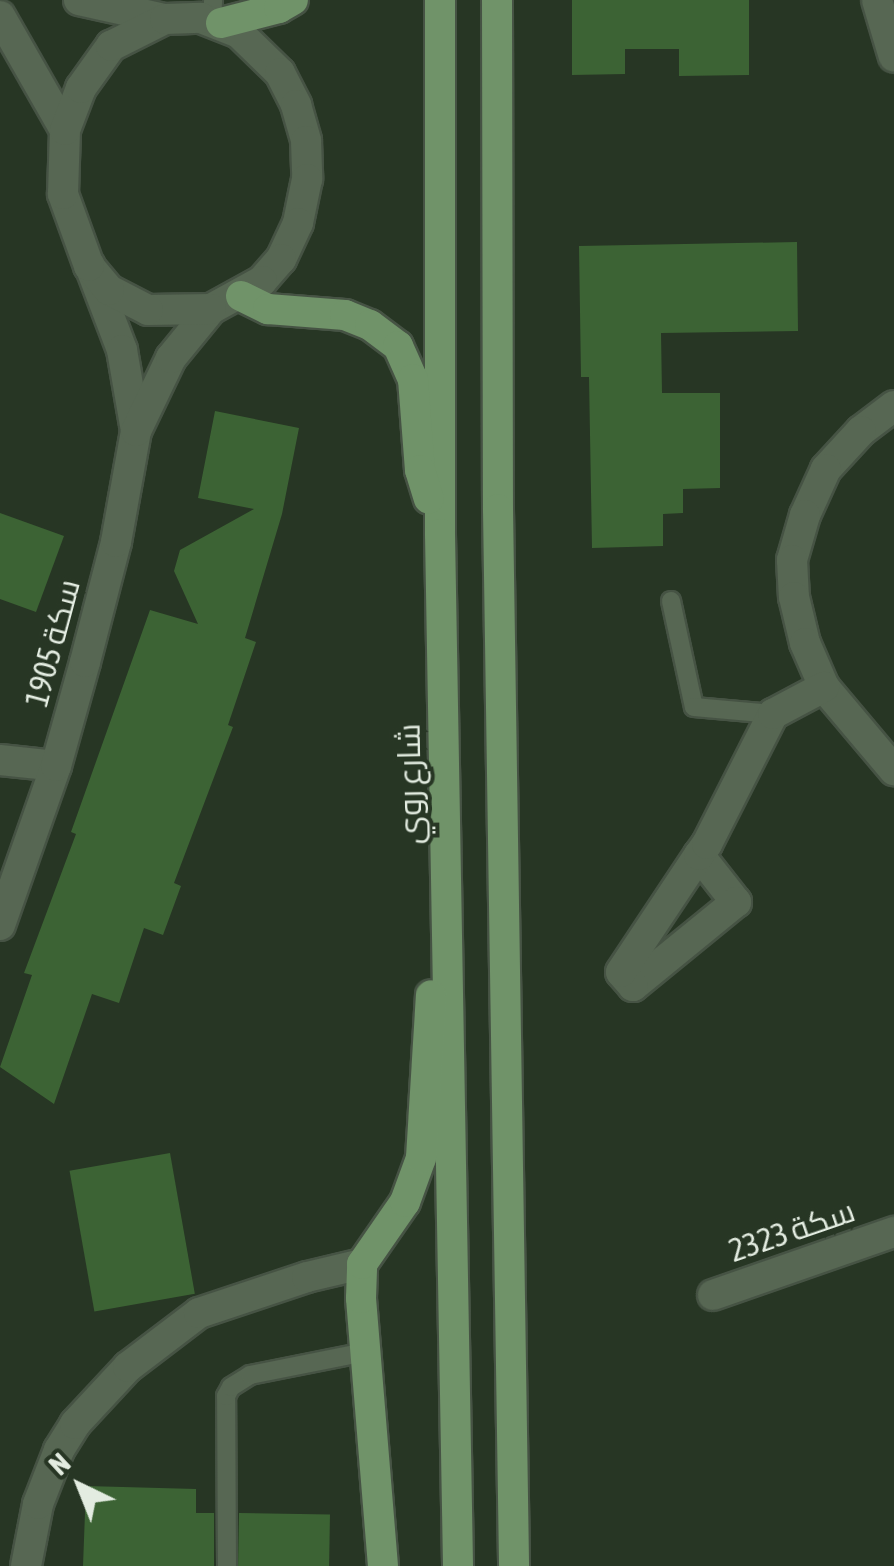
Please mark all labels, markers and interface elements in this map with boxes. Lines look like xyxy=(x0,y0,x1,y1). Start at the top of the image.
street label: سكة 1905 xyxy=(18,575,88,711)
street label: شارع روي xyxy=(390,723,430,845)
street label: سكة 2323 xyxy=(724,1192,860,1270)
north arrow xyxy=(30,1436,130,1536)
text: N xyxy=(43,1447,76,1481)

